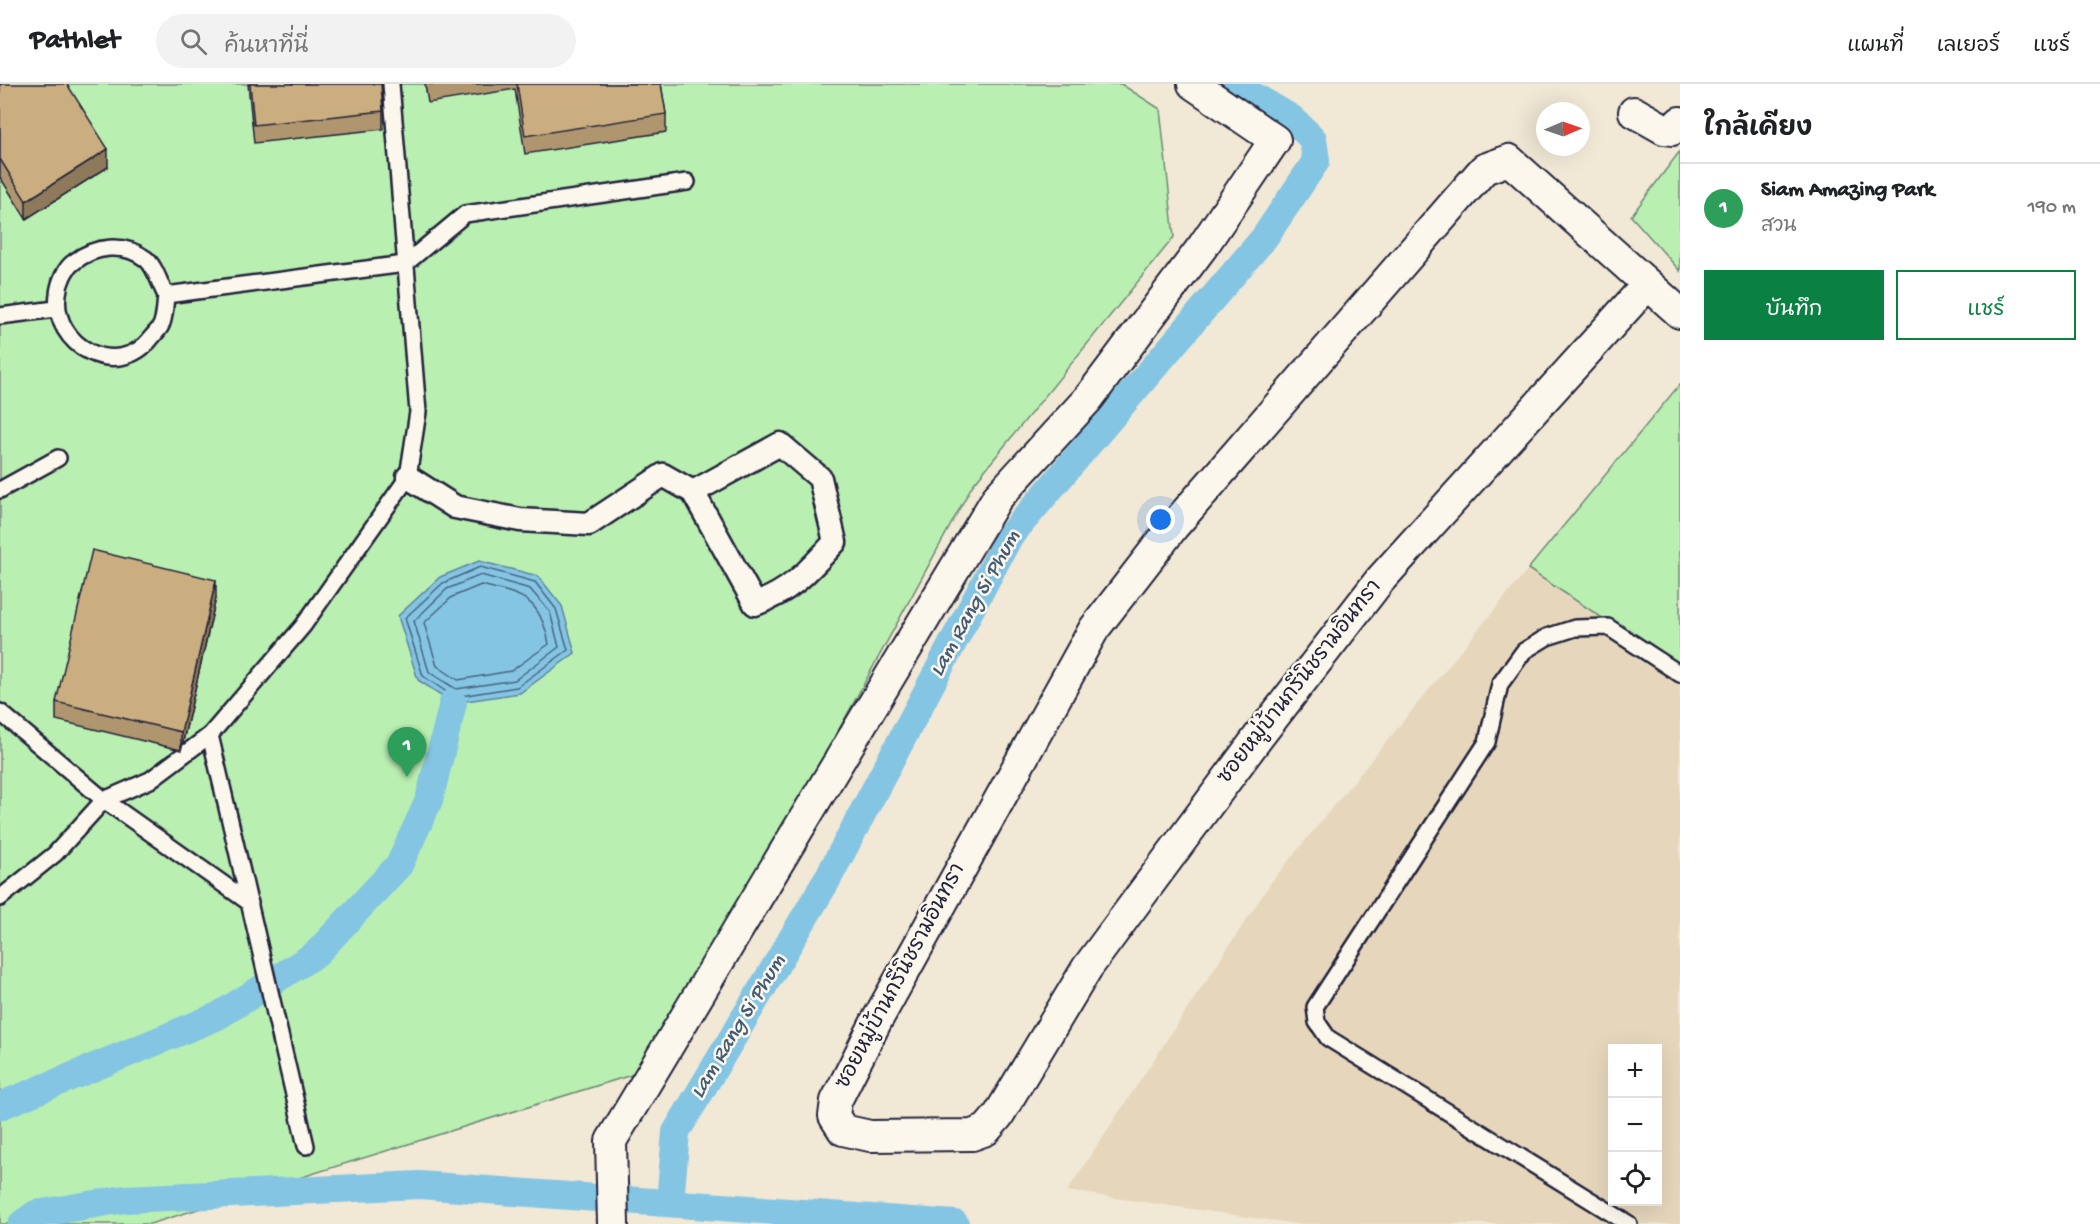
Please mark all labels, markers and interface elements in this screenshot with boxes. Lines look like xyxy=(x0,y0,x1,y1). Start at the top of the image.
search box xyxy=(156,14,576,68)
text: Pathlet xyxy=(30,25,120,58)
icon: search xyxy=(177,25,210,58)
text: ค้นหาที่นี่ xyxy=(225,35,308,61)
text: แผนที่ xyxy=(1847,35,1904,60)
text: เลเยอร์ xyxy=(1937,35,2000,60)
text: แชร์ xyxy=(2033,35,2070,60)
north arrow xyxy=(1536,102,1590,156)
text: ใกล้เคียง xyxy=(1704,115,1812,146)
text: Siam Amazing Park xyxy=(1761,178,1934,204)
text: 1 xyxy=(1719,197,1728,220)
text: 190 m xyxy=(2028,197,2076,220)
text: สวน xyxy=(1761,216,1797,239)
button: บันทึก xyxy=(1704,270,1884,340)
button: แชร์ xyxy=(1896,270,2076,340)
your location xyxy=(1146,505,1175,534)
water label: Lam Rang Si Phum xyxy=(925,526,1027,682)
street label: ซอยหมู่บ้านกรีนิชรามอินทรา xyxy=(1210,574,1388,790)
pin: 1 xyxy=(388,728,426,777)
street label: ซอยหมู่บ้านกรีนิชรามอินทรา xyxy=(828,858,972,1094)
water label: Lam Rang Si Phum xyxy=(686,950,792,1104)
map controls xyxy=(1608,1044,1662,1206)
button: + xyxy=(1608,1044,1662,1098)
button: − xyxy=(1608,1098,1662,1152)
button: locate xyxy=(1608,1152,1662,1206)

